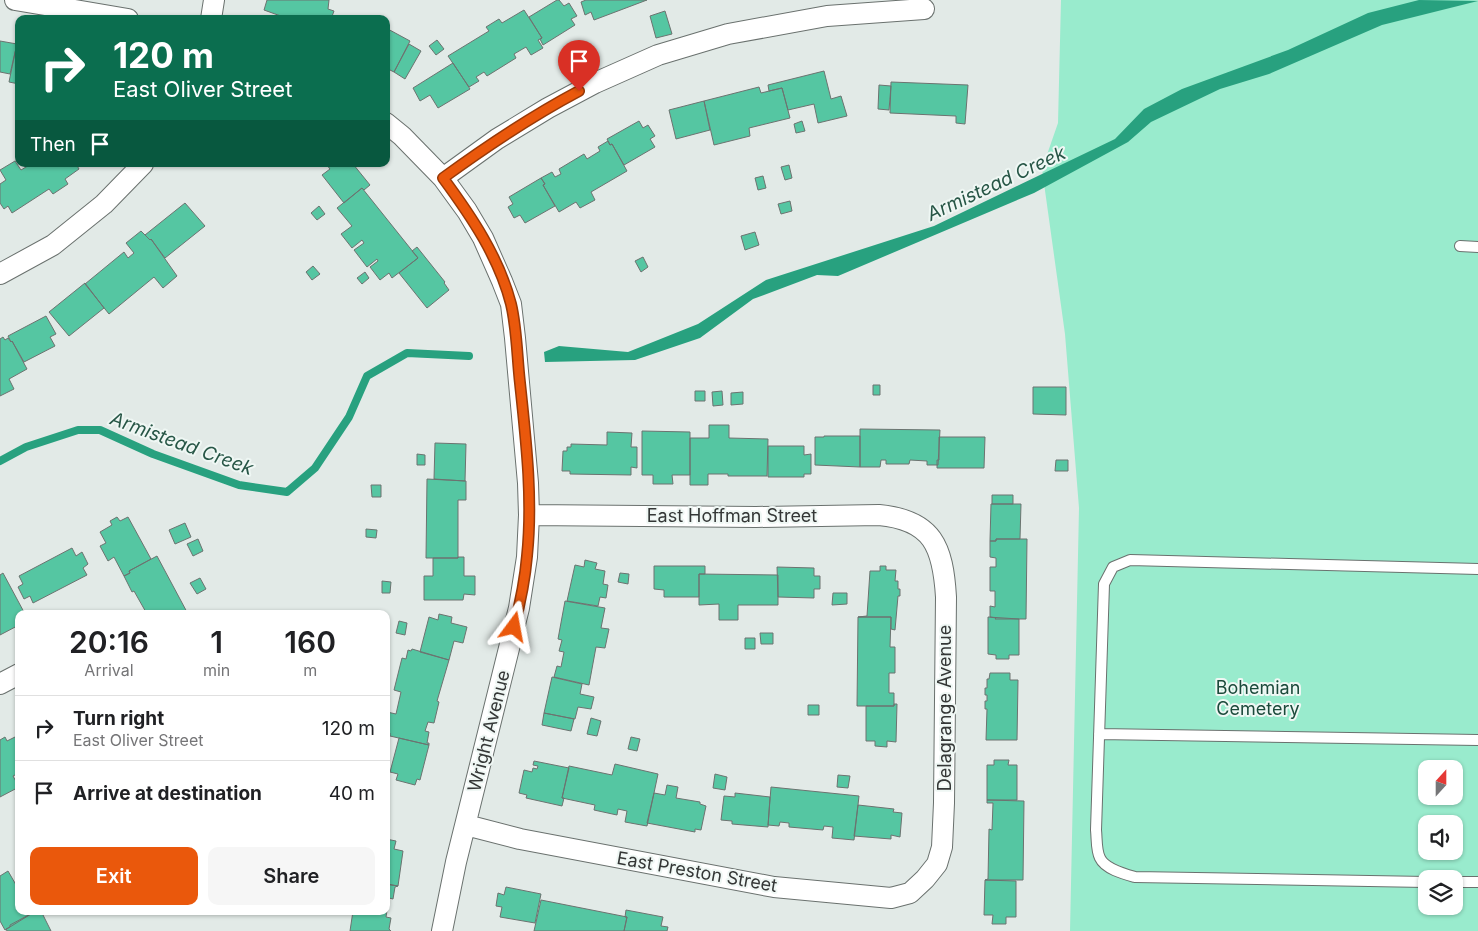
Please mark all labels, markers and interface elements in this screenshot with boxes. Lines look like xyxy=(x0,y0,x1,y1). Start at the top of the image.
text: 120 m xyxy=(113,34,214,76)
icon: right xyxy=(30,35,95,100)
pin xyxy=(558,40,600,91)
icon: arrive xyxy=(565,47,593,75)
text: East Oliver Street xyxy=(113,76,292,102)
icon: arrive xyxy=(86,130,114,158)
text: Then xyxy=(30,133,76,156)
water label: Armistead Creek xyxy=(922,141,1070,226)
water label: Armistead Creek xyxy=(106,407,257,480)
street label: East Hoffman Street xyxy=(647,505,817,526)
position arrow xyxy=(487,600,539,652)
text: 20:16 xyxy=(69,624,149,660)
text: 1 xyxy=(210,624,223,660)
text: 160 xyxy=(284,624,336,660)
street label: Delagrange Avenue xyxy=(934,625,955,791)
text: Arrival xyxy=(84,660,134,680)
text: min xyxy=(203,660,230,680)
text: m xyxy=(303,660,317,680)
street label: Wright Avenue xyxy=(463,668,514,794)
park label: Bohemian Cemetery xyxy=(1216,677,1300,719)
text: Turn right xyxy=(73,707,164,730)
icon: right xyxy=(30,714,58,742)
text: 120 m xyxy=(322,717,375,740)
text: East Oliver Street xyxy=(73,730,203,750)
north arrow xyxy=(1418,760,1462,805)
map controls xyxy=(1418,760,1463,915)
icon: arrive xyxy=(30,779,58,807)
text: Arrive at destination xyxy=(73,782,262,805)
text: 40 m xyxy=(329,782,375,805)
button: sound xyxy=(1418,815,1463,860)
button: Exit xyxy=(30,847,198,905)
button: Share xyxy=(208,847,375,905)
street label: East Preston Street xyxy=(615,847,779,896)
button: layers xyxy=(1418,870,1463,915)

